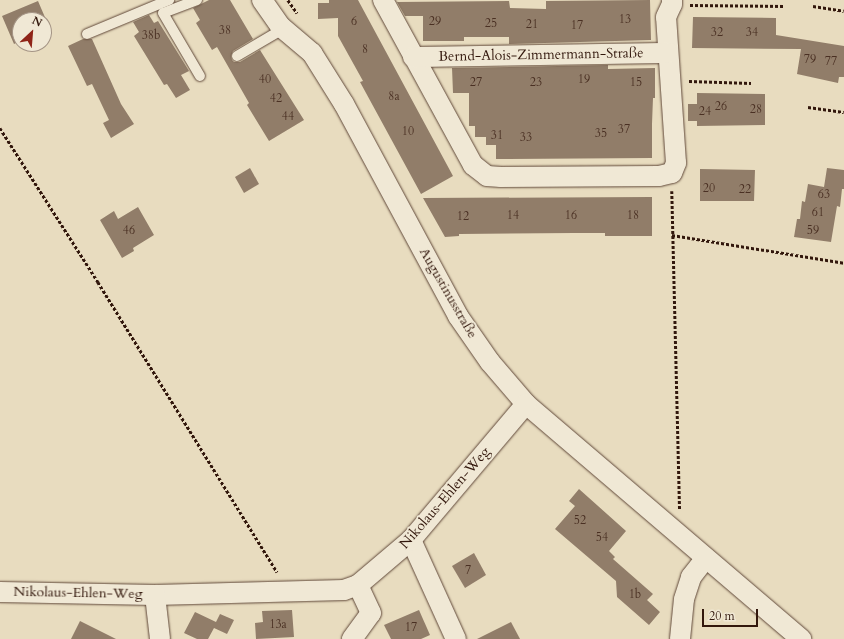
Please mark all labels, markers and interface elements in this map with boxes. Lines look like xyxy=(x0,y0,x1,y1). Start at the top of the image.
north arrow xyxy=(12,12,52,52)
text: N xyxy=(29,13,45,30)
house number: 13 xyxy=(619,13,631,27)
house number: 6 xyxy=(351,15,357,29)
house number: 29 xyxy=(429,15,441,29)
house number: 25 xyxy=(485,17,497,31)
house number: 21 xyxy=(526,18,538,32)
house number: 17 xyxy=(571,19,583,33)
house number: 38 xyxy=(219,24,231,38)
house number: 32 xyxy=(711,26,723,40)
house number: 34 xyxy=(746,26,758,40)
house number: 38b xyxy=(142,29,160,43)
house number: 8 xyxy=(362,43,368,57)
street label: Bernd-Alois-Zimmermann-Straße xyxy=(438,45,644,65)
house number: 79 xyxy=(804,53,816,67)
house number: 77 xyxy=(825,55,837,69)
house number: 40 xyxy=(259,73,271,87)
house number: 19 xyxy=(578,73,590,87)
house number: 27 xyxy=(470,76,482,90)
house number: 23 xyxy=(530,76,542,90)
house number: 15 xyxy=(630,76,642,90)
house number: 8a xyxy=(388,90,400,104)
house number: 42 xyxy=(270,92,282,106)
house number: 26 xyxy=(715,100,727,114)
house number: 28 xyxy=(750,103,762,117)
house number: 24 xyxy=(699,105,711,119)
house number: 44 xyxy=(282,110,294,124)
house number: 37 xyxy=(618,123,630,137)
house number: 10 xyxy=(402,125,414,139)
house number: 35 xyxy=(595,127,607,141)
house number: 31 xyxy=(491,129,503,143)
house number: 33 xyxy=(520,131,532,145)
house number: 20 xyxy=(703,182,715,196)
house number: 22 xyxy=(739,183,751,197)
house number: 63 xyxy=(818,188,830,202)
house number: 61 xyxy=(812,206,824,220)
house number: 14 xyxy=(507,209,519,223)
house number: 16 xyxy=(565,209,577,223)
house number: 18 xyxy=(627,209,639,223)
house number: 12 xyxy=(457,210,469,224)
house number: 46 xyxy=(123,224,135,238)
house number: 59 xyxy=(807,224,819,238)
street label: Augustinusstraße xyxy=(415,245,481,341)
street label: Nikolaus-Ehlen-Weg xyxy=(396,444,494,552)
house number: 52 xyxy=(574,514,586,528)
house number: 54 xyxy=(596,531,608,545)
house number: 7 xyxy=(465,564,471,578)
street label: Nikolaus-Ehlen-Weg xyxy=(13,583,143,603)
house number: 1b xyxy=(629,588,641,602)
scale bar xyxy=(704,601,760,627)
text: 20 m xyxy=(709,608,735,624)
house number: 13a xyxy=(269,618,287,632)
house number: 17 xyxy=(405,621,417,635)

